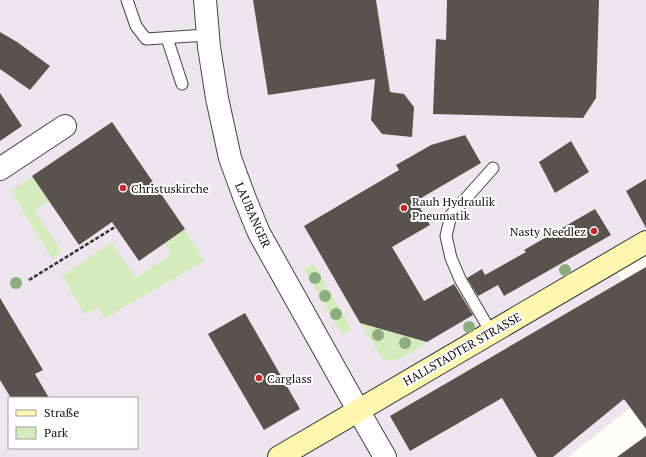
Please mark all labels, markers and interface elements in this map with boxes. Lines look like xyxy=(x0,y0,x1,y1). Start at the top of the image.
street label: LAUBANGER xyxy=(232,180,274,250)
place label: Christuskirche xyxy=(131,181,209,196)
marker: Christuskirche xyxy=(118,183,128,193)
place label: Rauh Hydraulik Pneumatik xyxy=(412,194,496,223)
marker: Rauh Hydraulik Pneumatik xyxy=(399,203,409,213)
place label: Nasty Needlez xyxy=(510,224,586,239)
marker: Nasty Needlez xyxy=(589,226,599,236)
street label: HALLSTADTER STRASSE xyxy=(400,309,524,389)
place label: Carglass xyxy=(267,371,312,386)
marker: Carglass xyxy=(254,373,264,383)
legend xyxy=(8,397,138,449)
text: Straße xyxy=(44,405,79,420)
text: Park xyxy=(44,425,69,440)

